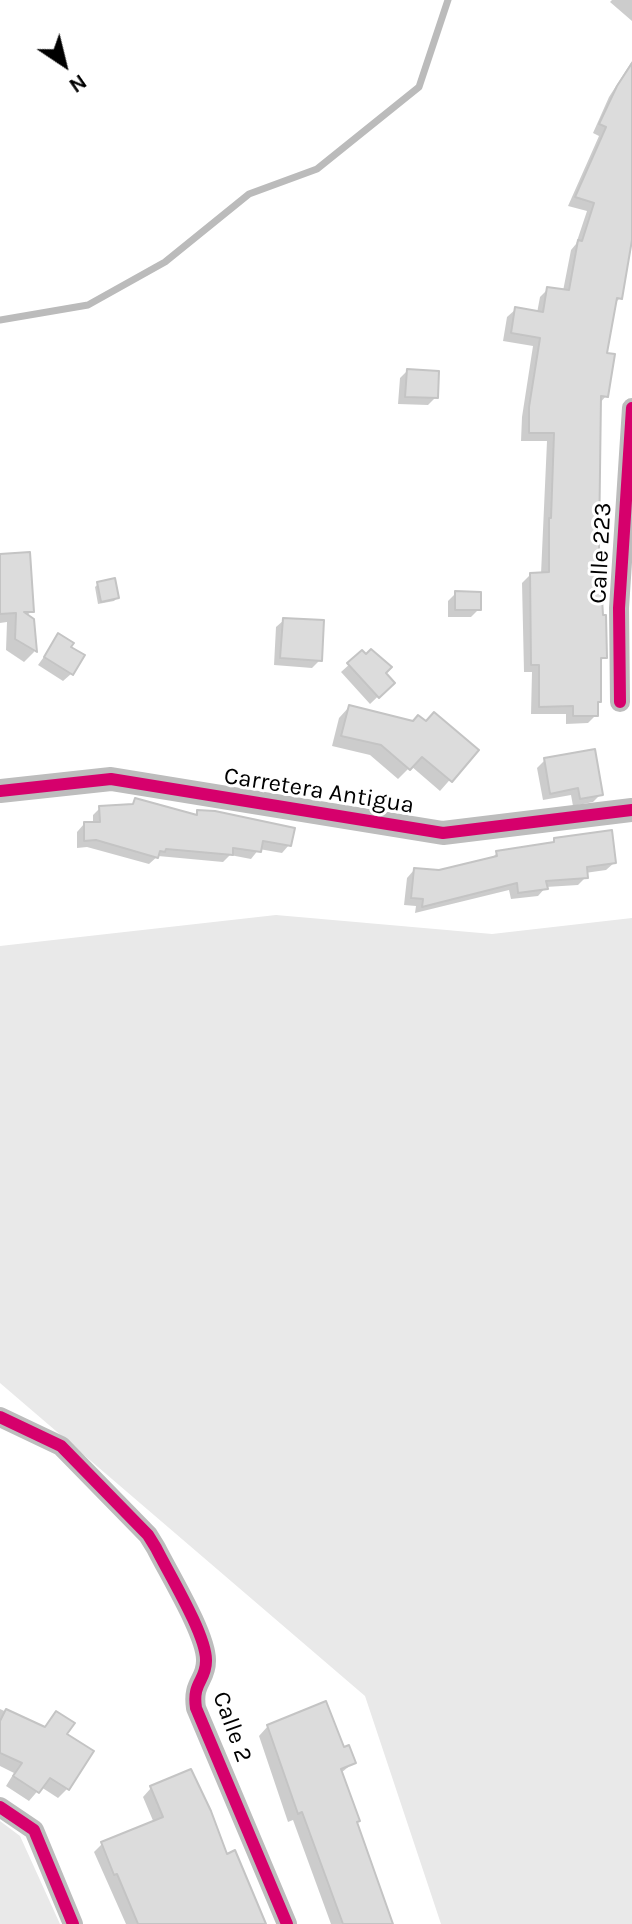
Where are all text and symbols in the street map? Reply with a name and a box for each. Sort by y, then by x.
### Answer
north arrow [24,24,104,104]
text: N [64,68,92,99]
street label: Calle 223 [584,502,618,604]
street label: Carretera Antigua [222,762,416,820]
street label: Calle 2 [206,1688,258,1766]

